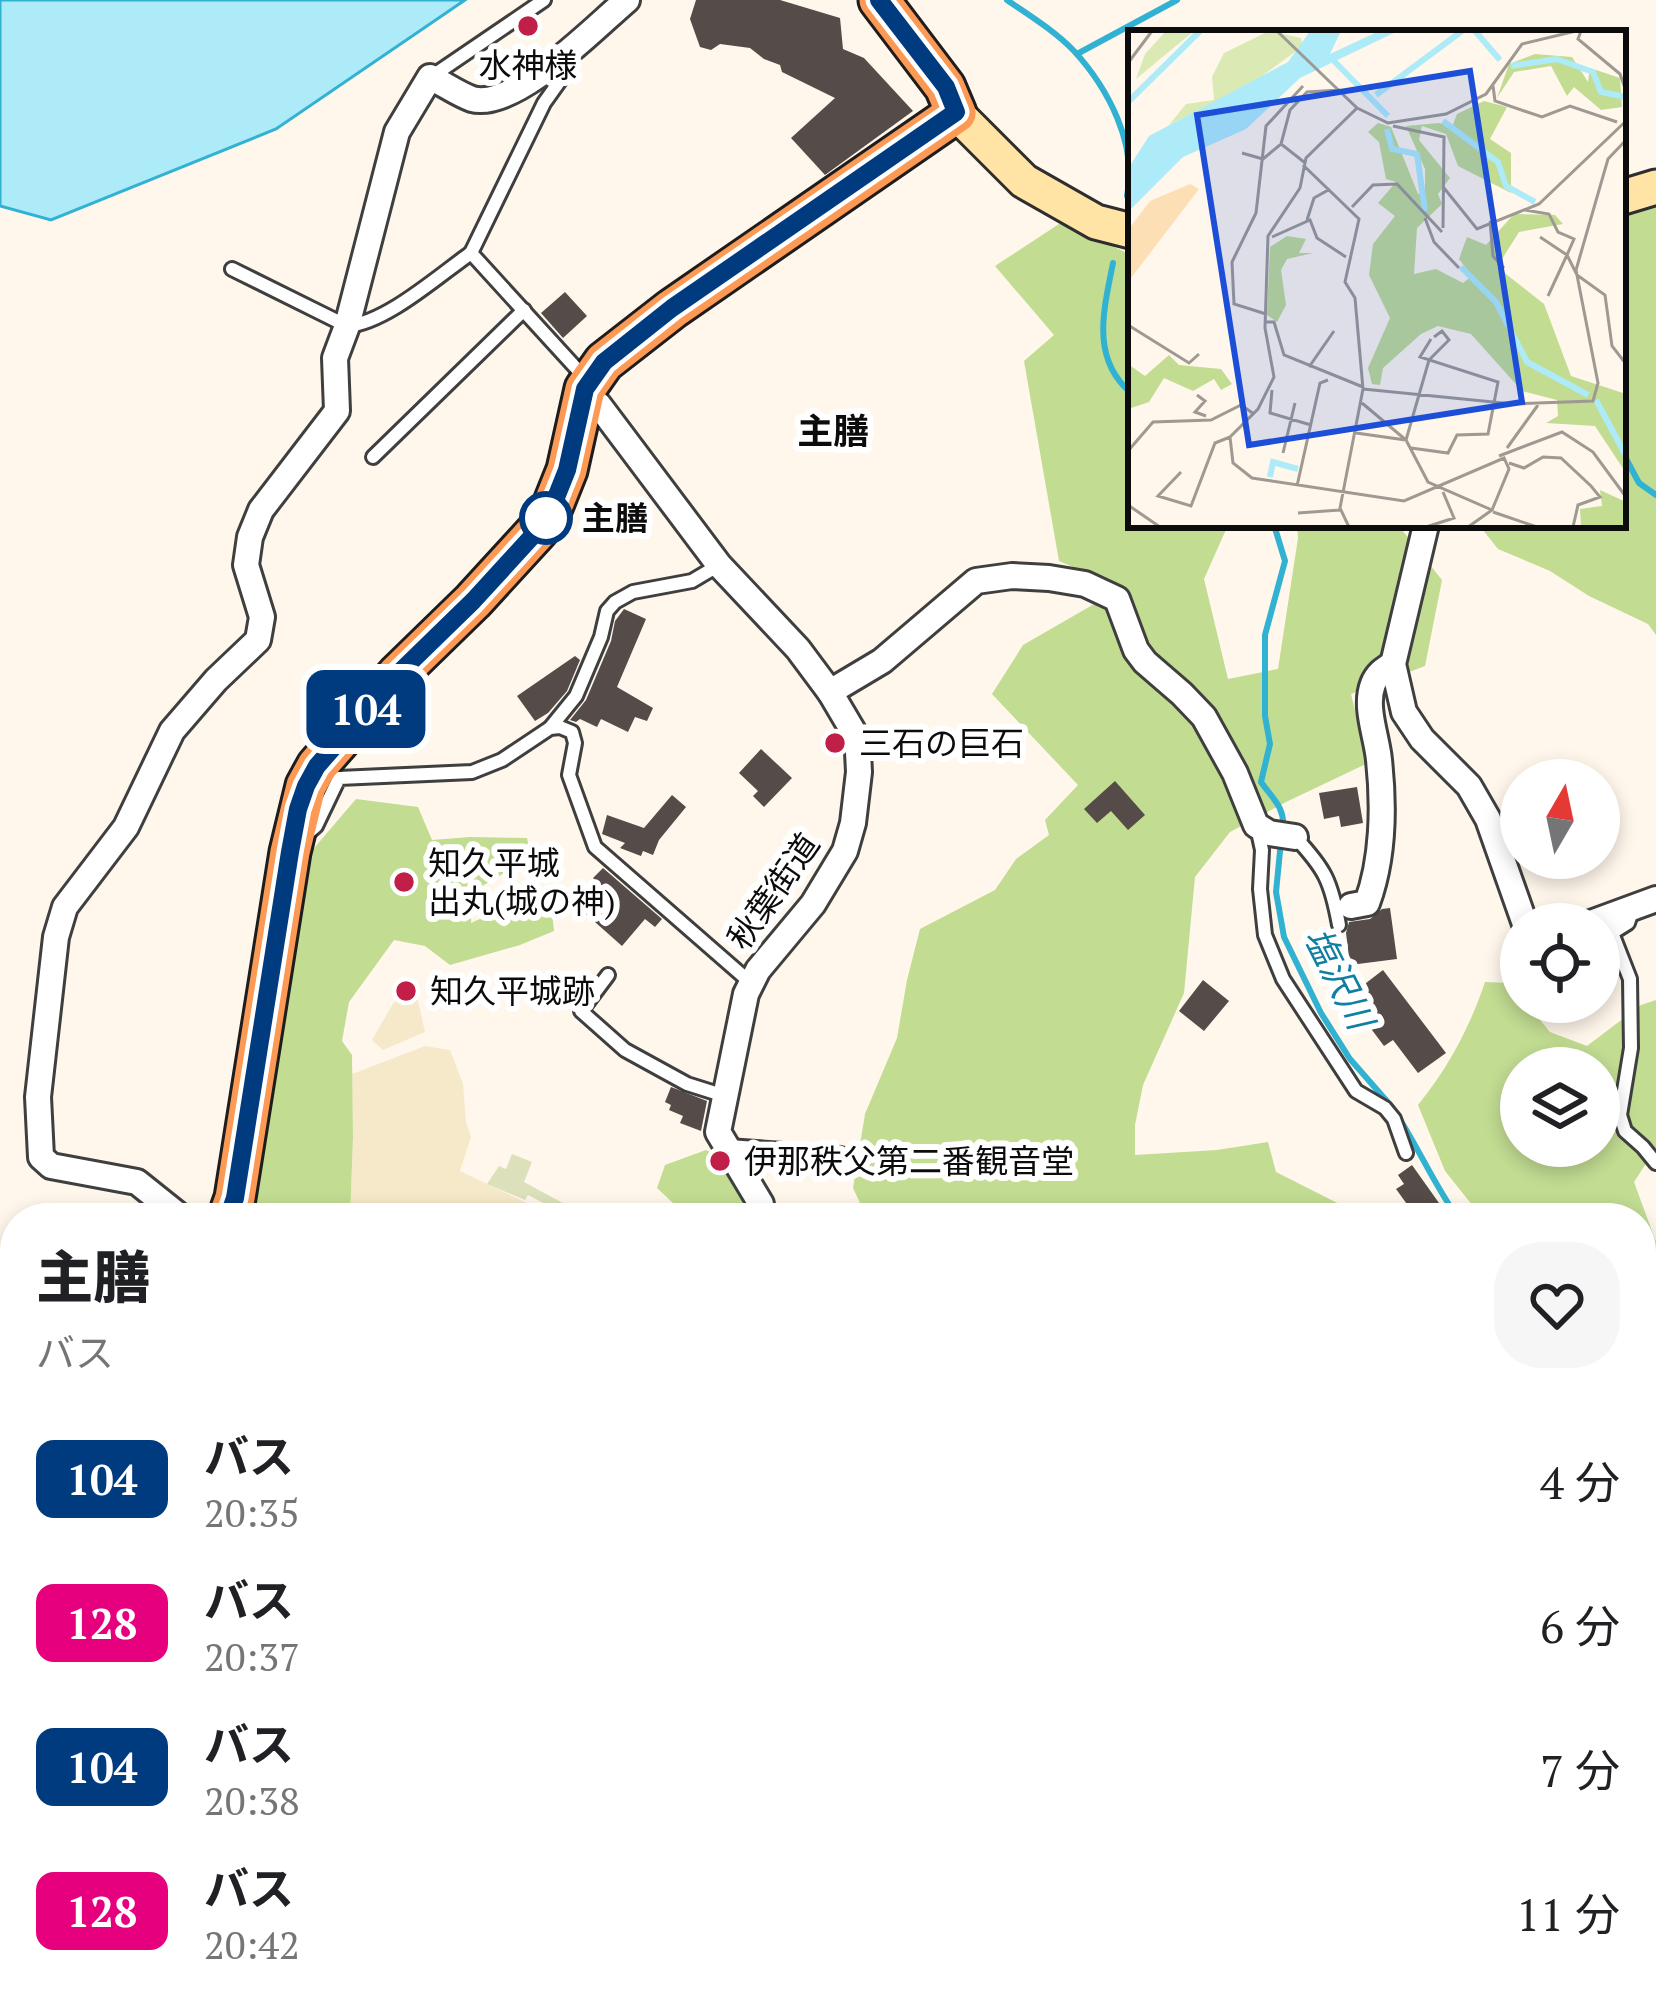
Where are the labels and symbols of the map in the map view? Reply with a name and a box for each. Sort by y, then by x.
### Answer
marker: 水神様 [515,13,541,39]
inset map [1128,30,1626,528]
place label: 水神様 [479,43,578,86]
district label: 主膳 [797,407,869,454]
marker: 主膳 [521,493,571,543]
place label: 主膳 [582,496,648,539]
line badge: 104 [297,670,435,748]
place label: 三石の巨石 [859,721,1024,764]
marker: 三石の巨石 [822,730,848,756]
north arrow [1500,759,1620,879]
street label: 秋葉街道 [717,824,828,957]
place label: 知久平城 出丸(城の神) [428,841,616,922]
marker: 知久平城 出丸(城の神) [391,869,417,895]
water label: 塩沢川 [1294,919,1387,1040]
place label: 知久平城跡 [430,969,595,1012]
marker: 知久平城跡 [393,978,419,1004]
place label: 伊那秩父第二番観音堂 [744,1139,1074,1182]
marker: 伊那秩父第二番観音堂 [707,1148,733,1174]

